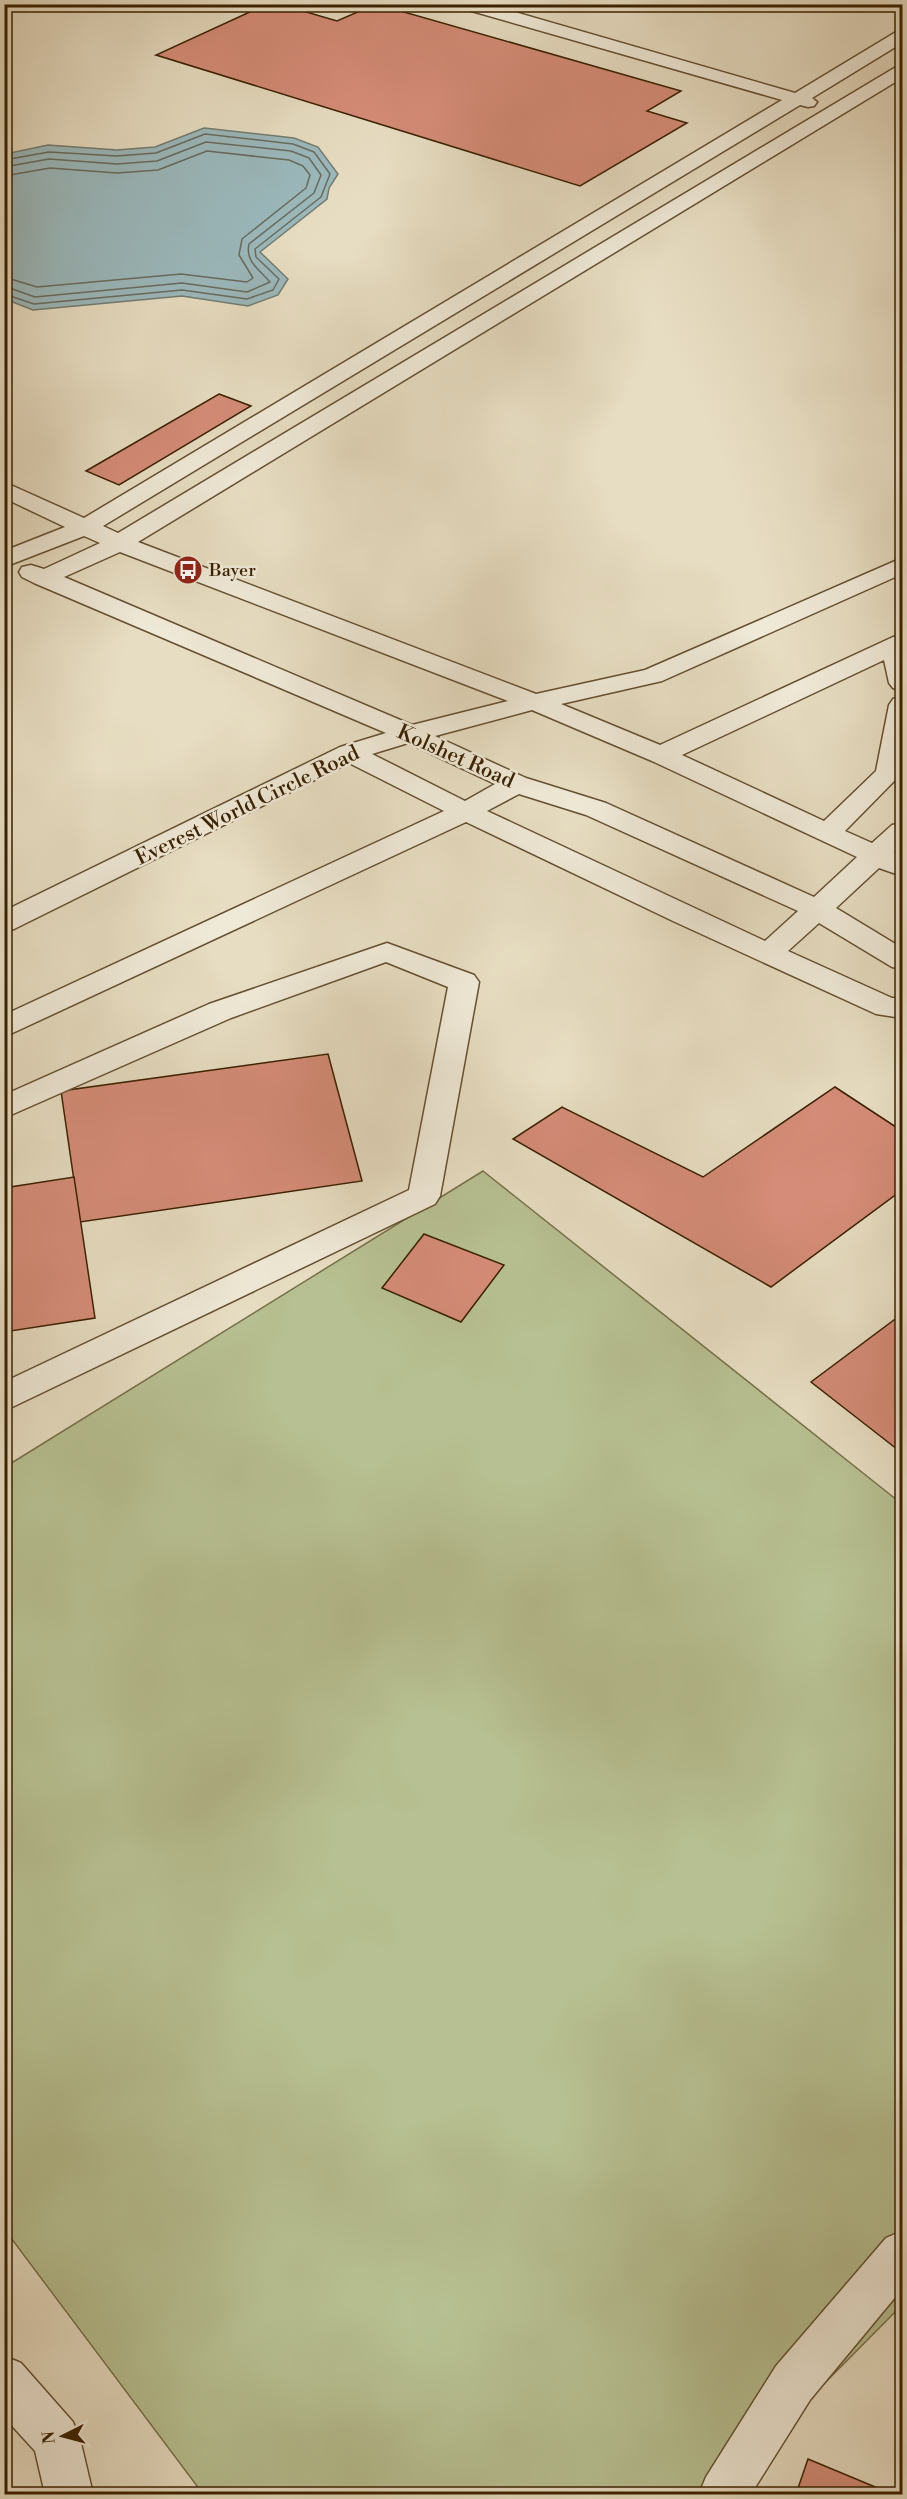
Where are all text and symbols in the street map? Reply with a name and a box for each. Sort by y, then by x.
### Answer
bus stop icon: Bayer [172,554,204,586]
place label: Bayer [208,559,256,582]
street label: Kolshet Road [393,719,518,794]
street label: Everest World Circle Road [131,740,364,872]
north arrow [33,2406,93,2466]
text: N [38,2430,60,2445]

